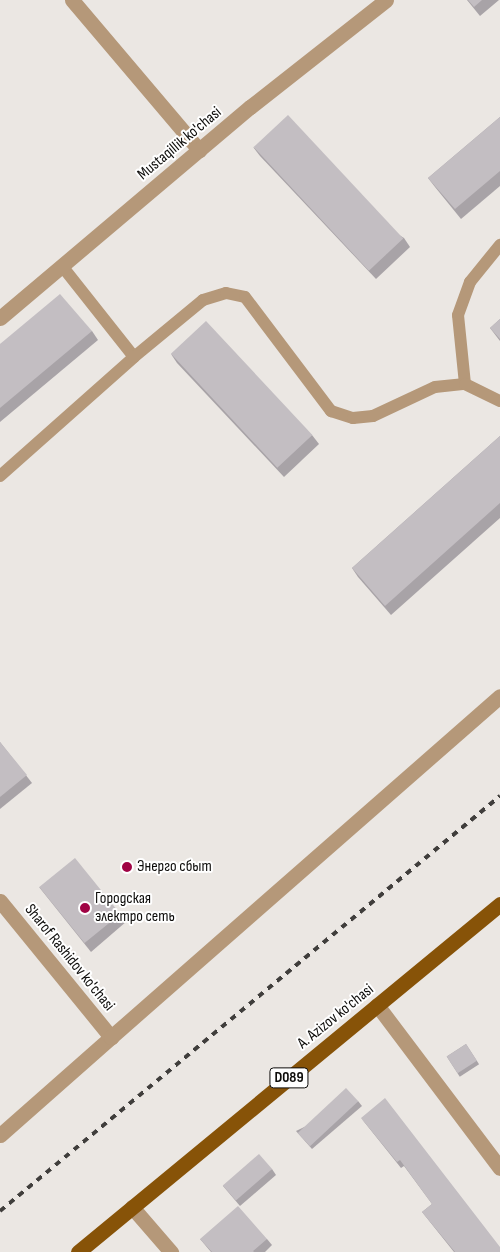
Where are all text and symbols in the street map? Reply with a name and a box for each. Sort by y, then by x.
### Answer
street label: Mustaqillik ko'chasi [134,103,226,185]
place label: Энерго сбыт [137,857,212,877]
marker: Энерго сбыт [121,861,133,873]
place label: Городская электро сеть [95,889,175,927]
street label: Sharof Rashidov ko'chasi [20,901,118,1015]
marker: Городская электро сеть [79,902,91,914]
street label: A. Azizov ko'chasi [294,981,378,1053]
road number: D089 [269,1066,309,1090]

